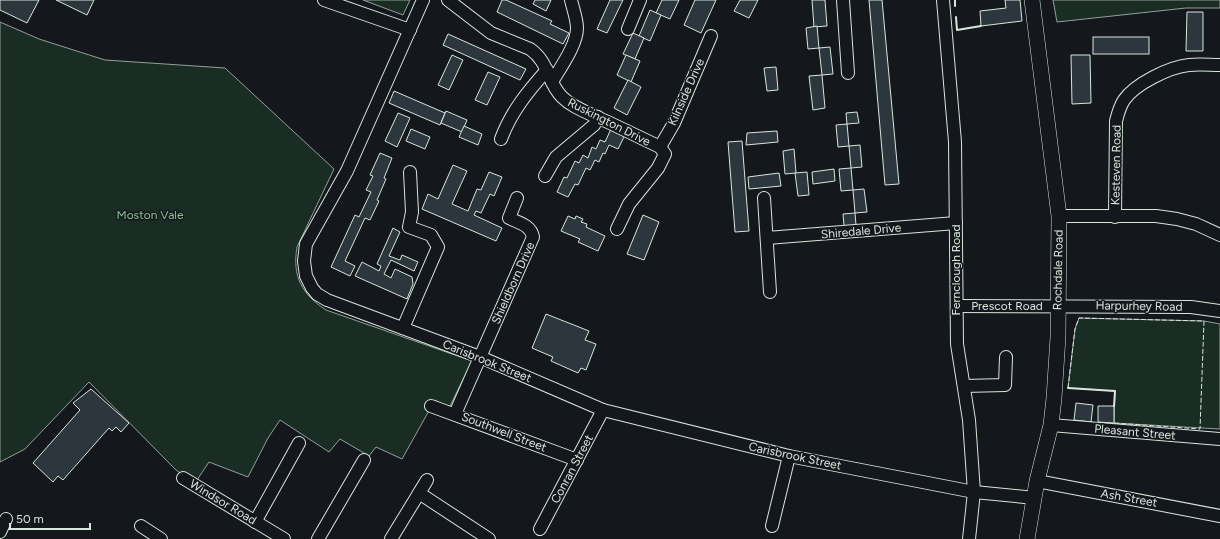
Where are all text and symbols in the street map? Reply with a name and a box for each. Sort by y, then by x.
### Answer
street label: Kilnside Drive [665,56,707,128]
street label: Ruskington Drive [565,95,653,149]
street label: Kesteven Road [1108,125,1124,205]
park label: Moston Vale [117,208,184,222]
street label: Shiredale Drive [820,220,902,241]
street label: Fernclough Road [949,225,963,315]
street label: Rochdale Road [1050,230,1066,310]
street label: Shieldborn Drive [489,239,538,326]
street label: Harpurhey Road [1095,298,1183,314]
street label: Prescot Road [971,299,1043,313]
street label: Carisbrook Street [441,337,534,385]
street label: Southwell Street [460,409,549,455]
street label: Pleasant Street [1094,421,1177,443]
street label: Conran Street [548,432,596,506]
street label: Carisbrook Street [747,439,843,473]
street label: Windsor Road [187,477,259,527]
street label: Ash Street [1100,486,1159,510]
scale bar [10,505,90,531]
text: 50 m [16,512,44,526]

